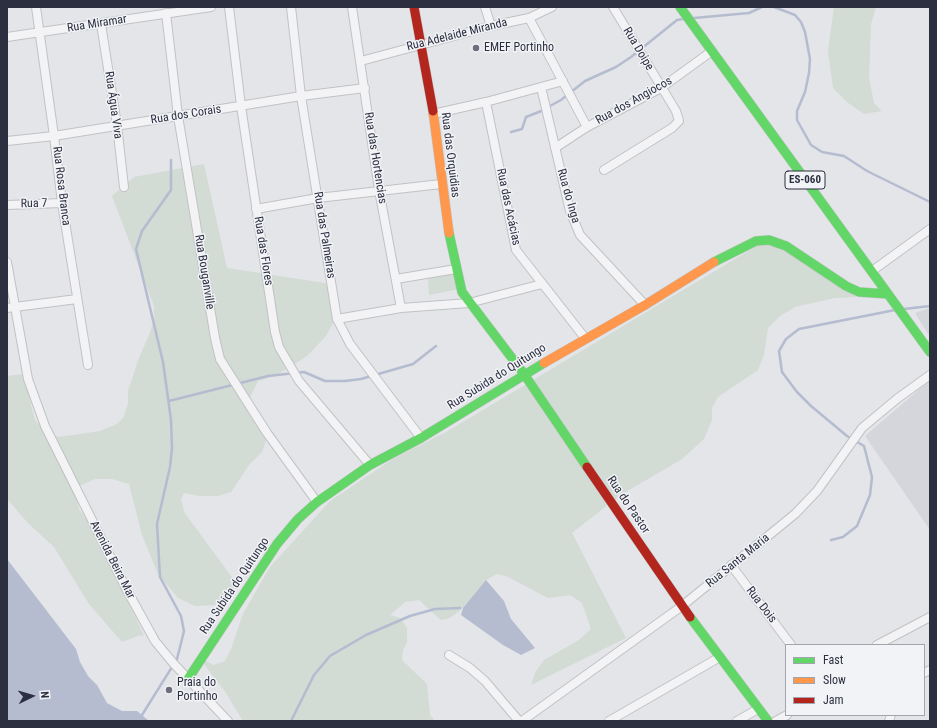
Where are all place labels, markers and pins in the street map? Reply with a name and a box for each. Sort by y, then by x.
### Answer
place label: EMEF Portinho [484,41,554,55]
marker: EMEF Portinho [471,43,481,53]
place label: Praia do Portinho [177,676,217,704]
marker: Praia do Portinho [164,685,174,695]

